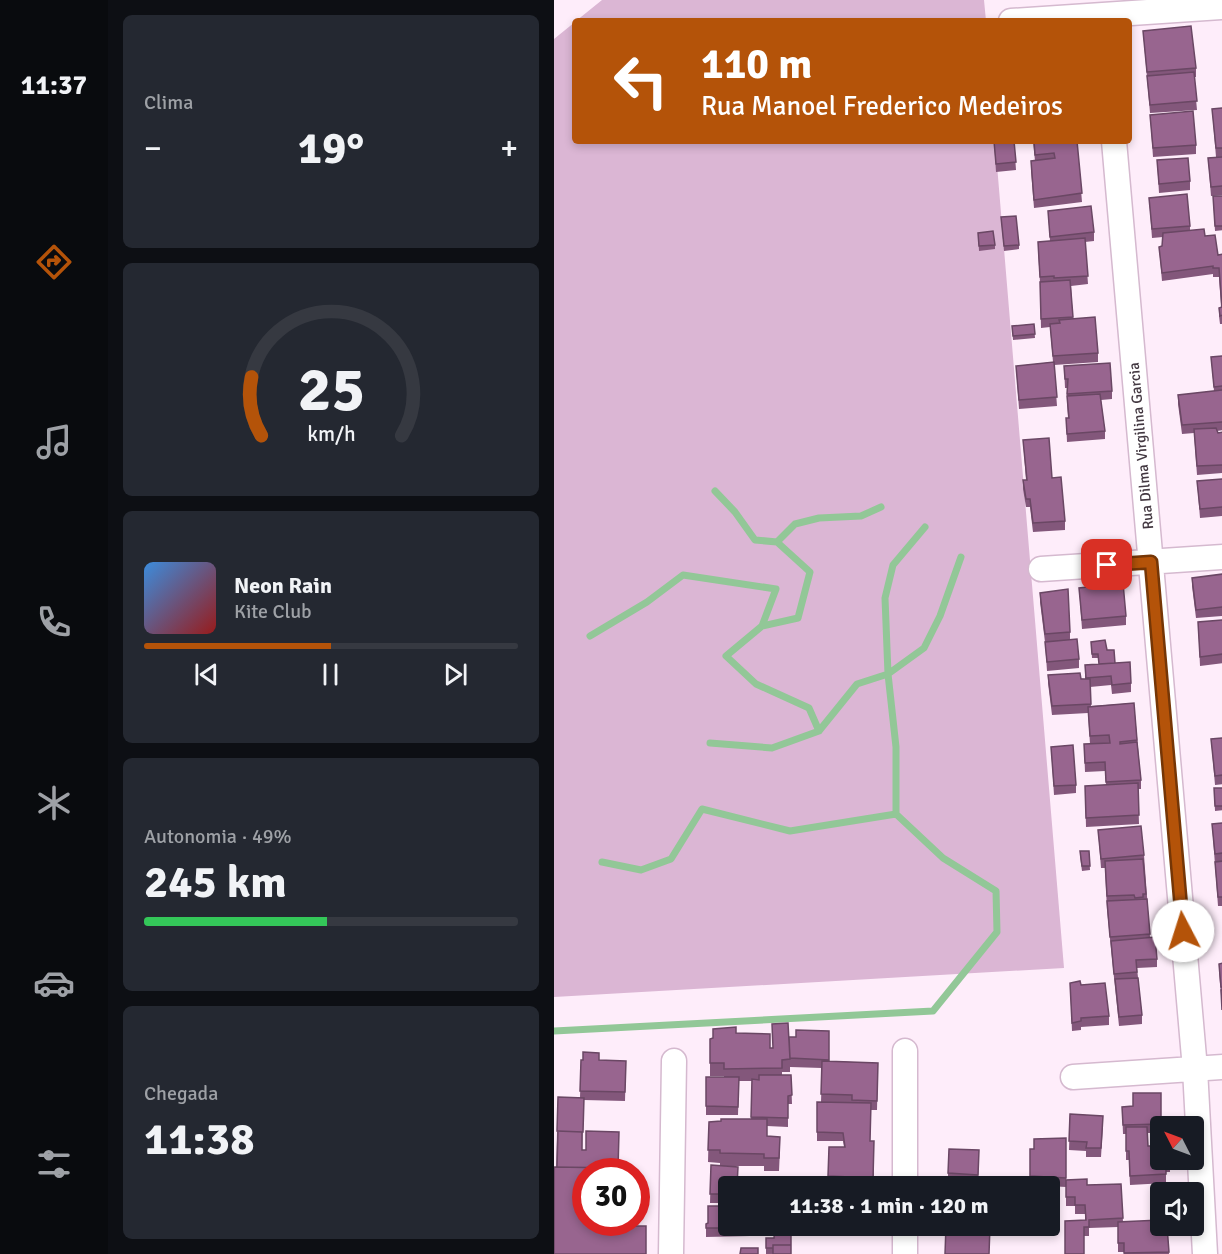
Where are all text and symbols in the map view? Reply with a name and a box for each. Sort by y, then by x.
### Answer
text: 110 m [701,39,812,90]
icon: left [602,42,680,120]
text: 11:37 [21,69,87,102]
text: Clima [144,90,193,115]
text: Rua Manoel Frederico Medeiros [701,90,1063,123]
text: 19° [298,121,364,176]
text: − [144,128,162,169]
text: + [500,128,518,169]
icon: directions [33,241,75,283]
text: 25 [297,351,365,428]
street label: Rua Dilma Virgilina Garcia [1125,362,1157,530]
icon: music [33,421,75,463]
text: km/h [307,422,355,448]
pin [1081,539,1132,590]
icon: arrive [1090,548,1123,581]
text: Neon Rain [234,572,332,599]
text: Kite Club [234,599,312,624]
icon: phone [33,601,75,643]
icon: previous [190,658,223,691]
icon: pause [314,658,347,691]
icon: next [439,658,472,691]
icon: climate [33,782,75,824]
text: Autonomia · 49% [144,824,292,849]
text: 245 km [144,855,287,910]
position arrow [1151,899,1215,963]
icon: car [33,962,75,1004]
text: Chegada [144,1081,218,1106]
text: 11:38 [144,1112,254,1167]
north arrow [1150,1116,1204,1170]
map controls [1150,1116,1204,1236]
icon: filters [33,1143,75,1185]
speed limit sign: 30 [572,1158,650,1236]
button: sound [1150,1182,1204,1236]
text: 11:38 · 1 min · 120 m [789,1192,989,1219]

